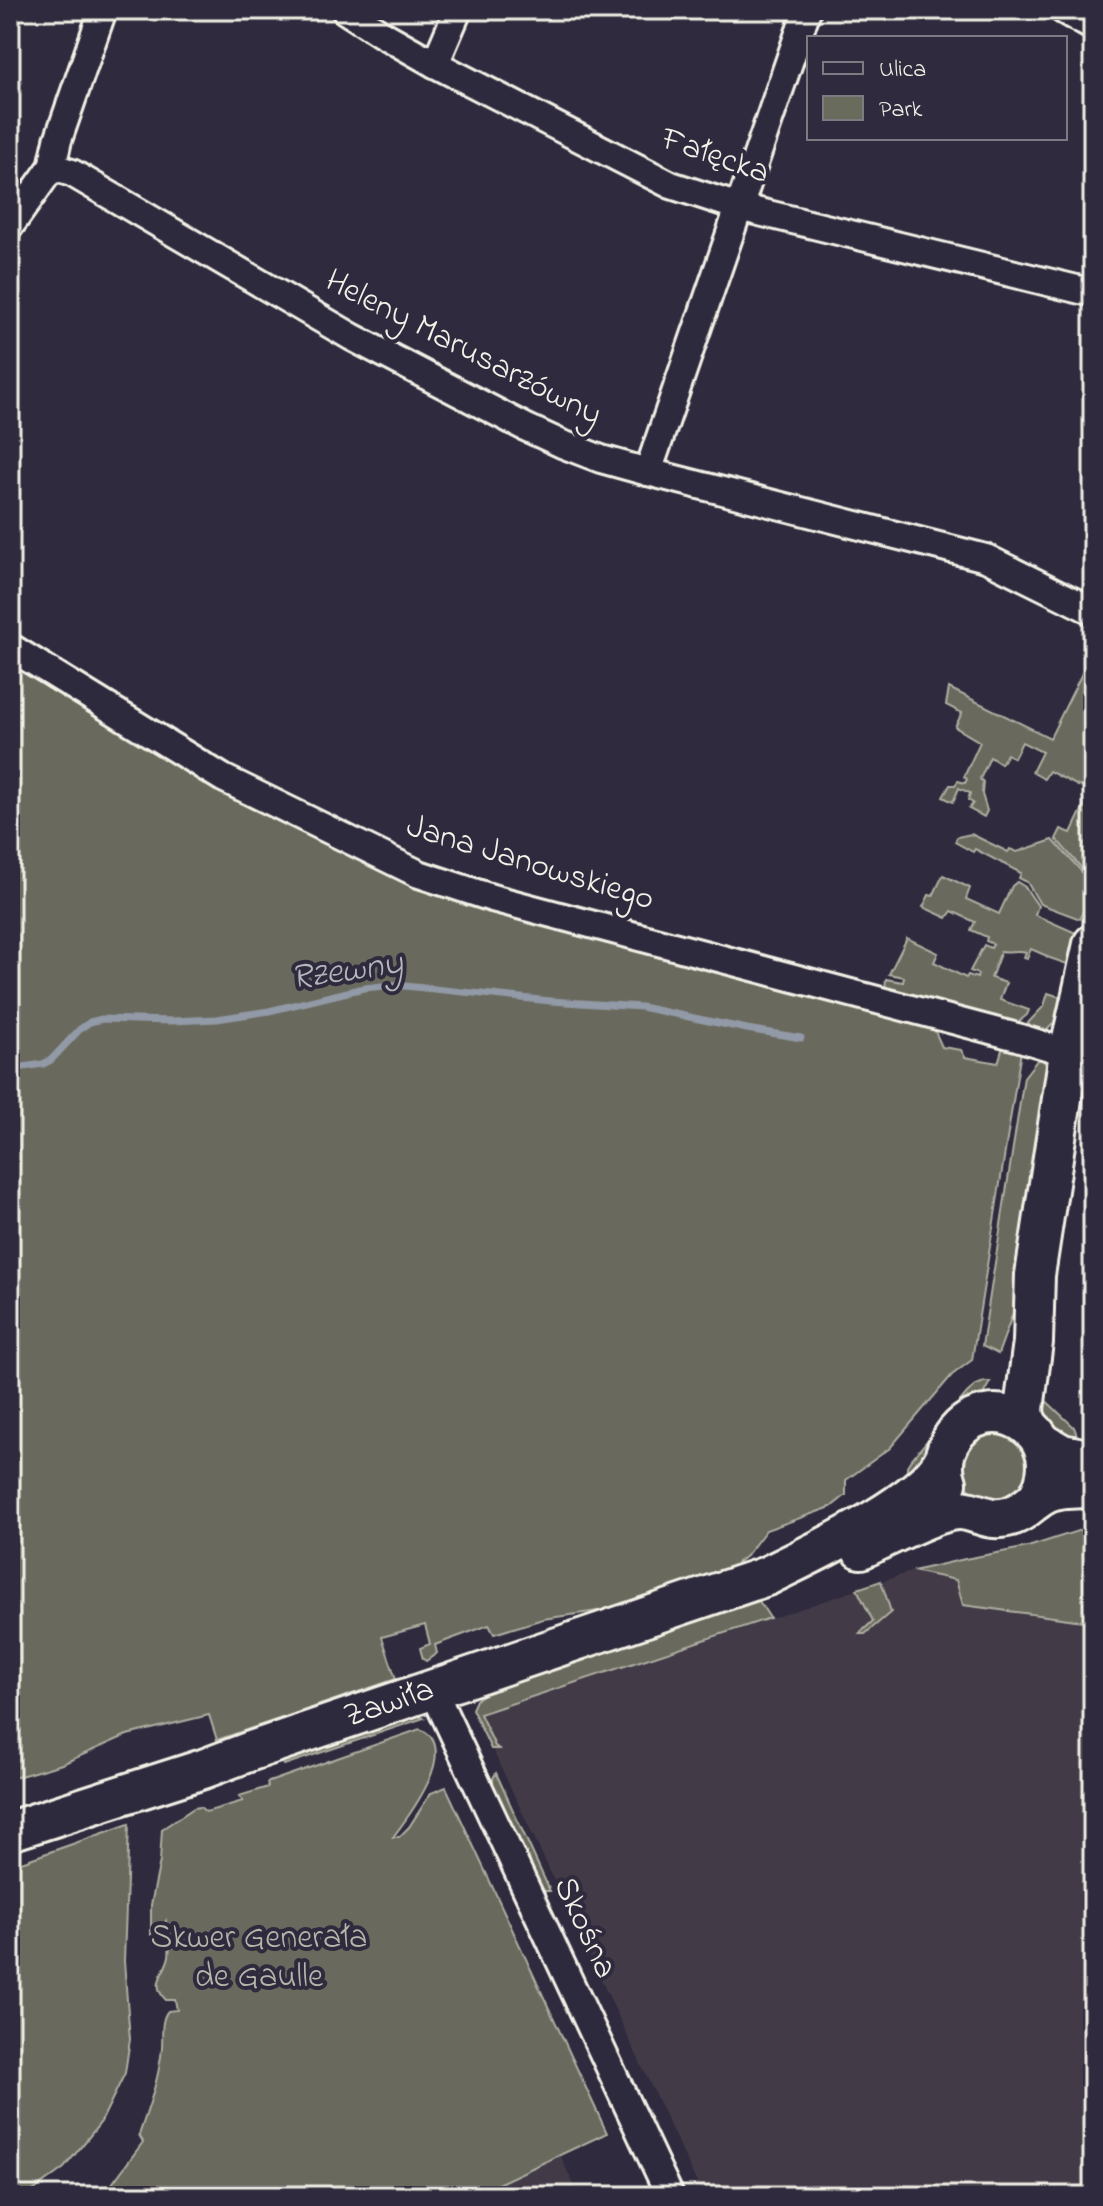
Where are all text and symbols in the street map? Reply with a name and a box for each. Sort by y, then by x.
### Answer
legend [807,36,1067,140]
text: Ulica [879,53,926,88]
text: Park [879,93,923,128]
street label: Fałęcka [653,115,776,199]
street label: Heleny Marusarzówny [316,257,610,441]
street label: Jana Janowskiego [400,803,660,925]
water label: Rzewny [288,938,407,1006]
street label: Zawiła [338,1666,441,1743]
street label: Skośna [539,1869,629,1987]
park label: Skwer Generała de Gaulle [151,1914,367,2003]

